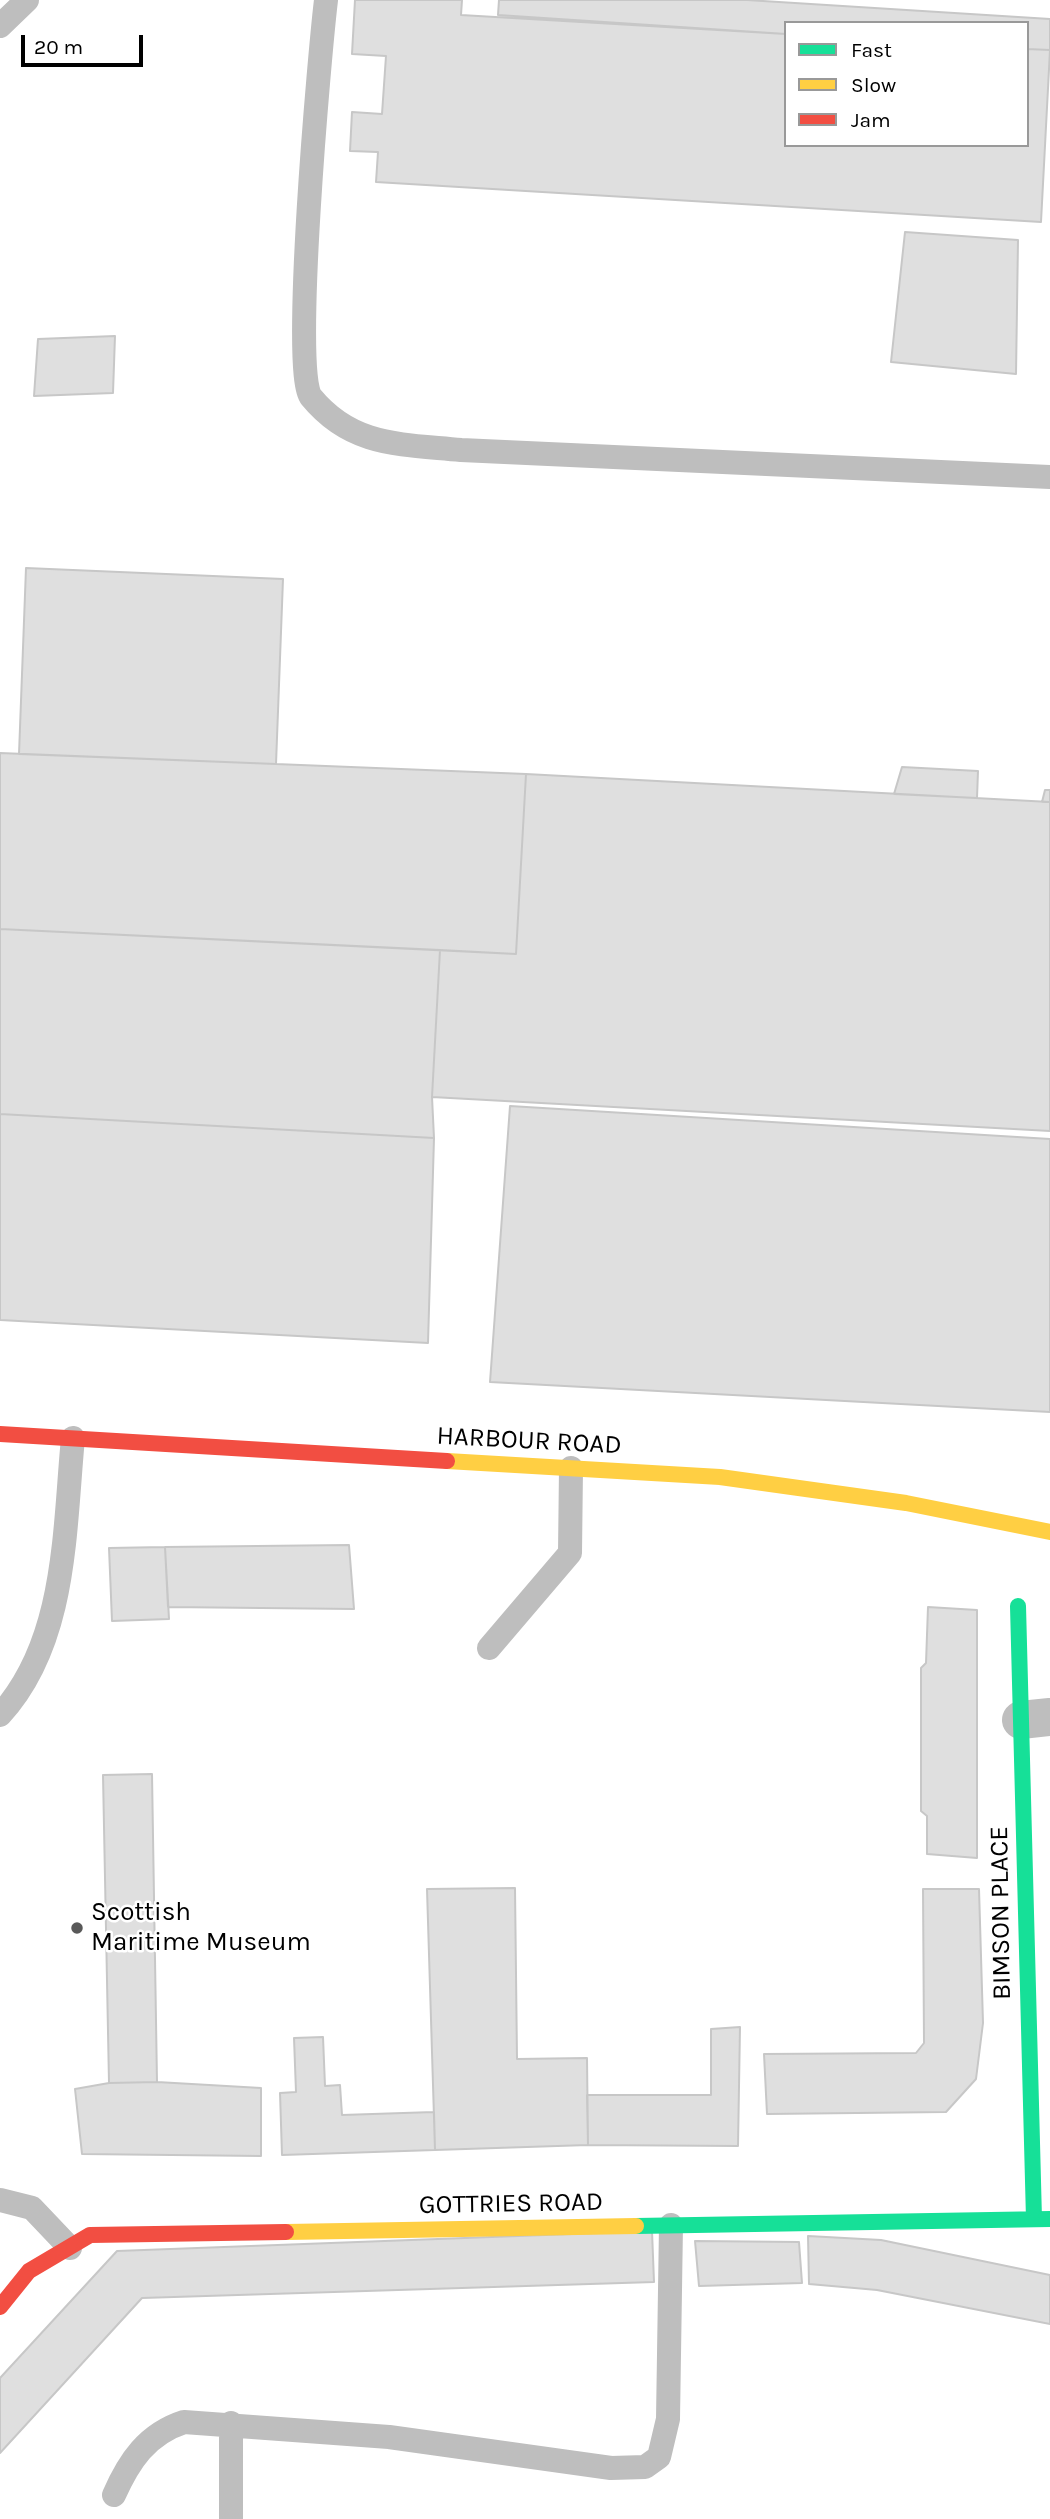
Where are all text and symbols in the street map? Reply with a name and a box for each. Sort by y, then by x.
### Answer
scale bar [24,21,147,65]
legend [784,21,1029,147]
text: 20 m [34,35,83,59]
text: Fast [851,38,892,62]
text: Slow [851,73,896,97]
text: Jam [851,108,891,132]
street label: HARBOUR ROAD [436,1421,622,1461]
street label: BIMSON PLACE [984,1826,1018,2000]
place label: Scottish Maritime Museum [91,1897,311,1958]
marker: Scottish Maritime Museum [69,1920,85,1936]
street label: GOTTRIES ROAD [419,2187,603,2221]

